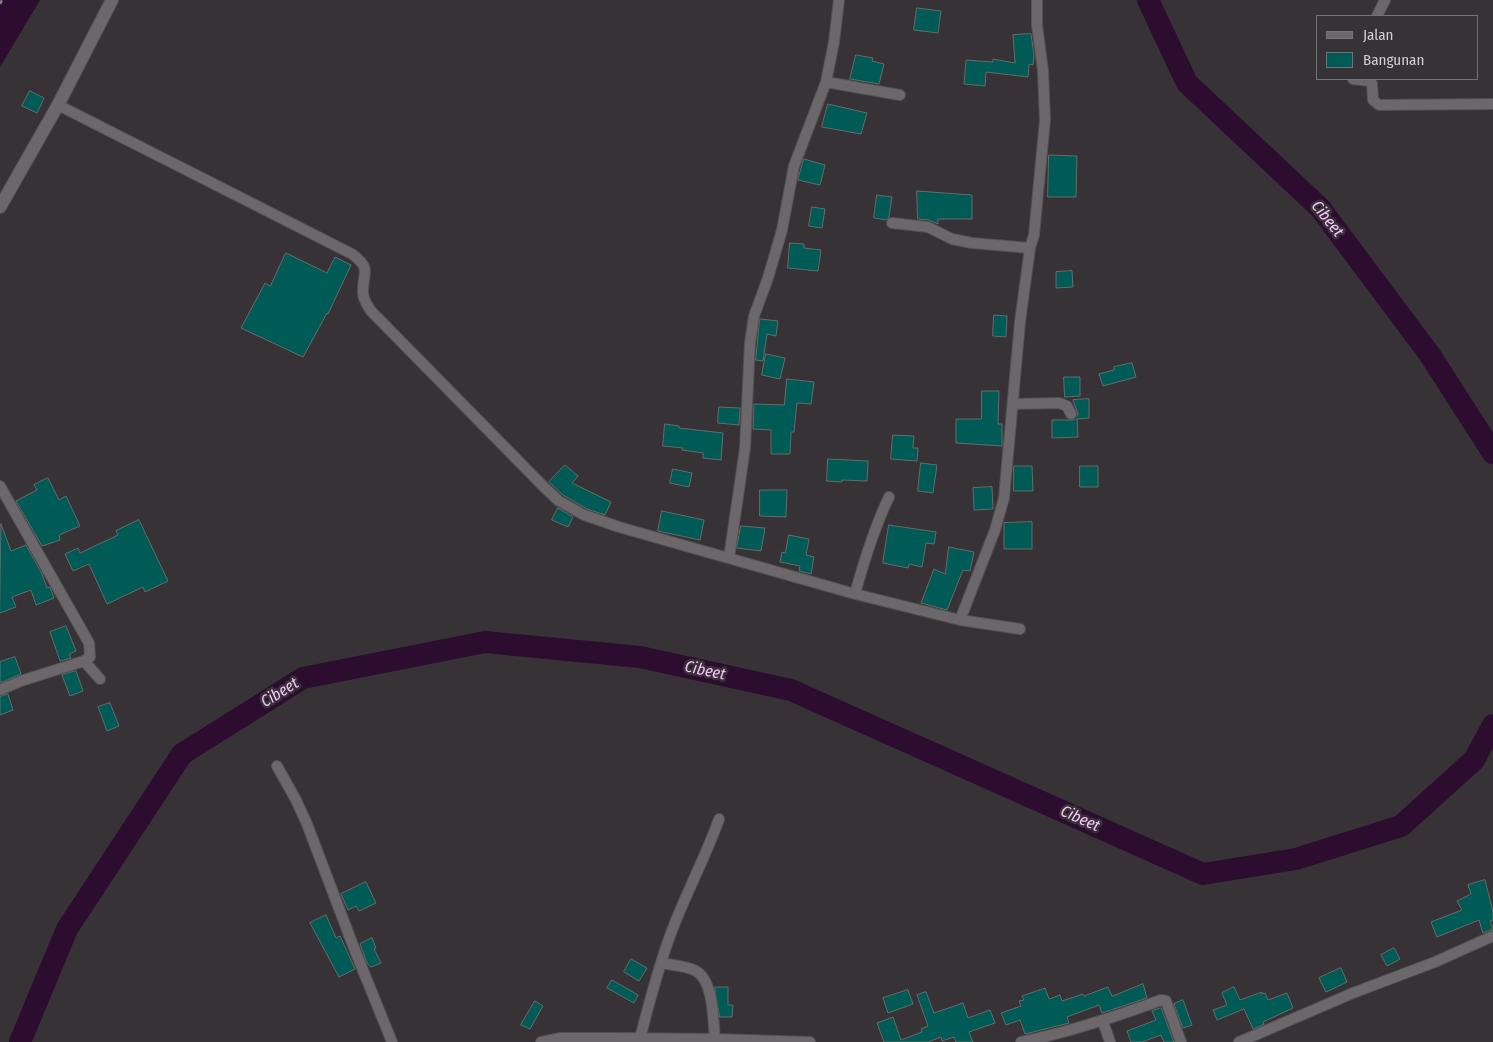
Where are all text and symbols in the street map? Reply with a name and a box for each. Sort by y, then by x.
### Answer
legend [1316,15,1478,80]
text: Jalan [1363,26,1393,44]
text: Bangunan [1363,51,1424,69]
water label: Cibeet [1307,197,1347,241]
water label: Cibeet [683,657,727,685]
water label: Cibeet [258,674,302,712]
water label: Cibeet [1057,802,1103,836]

